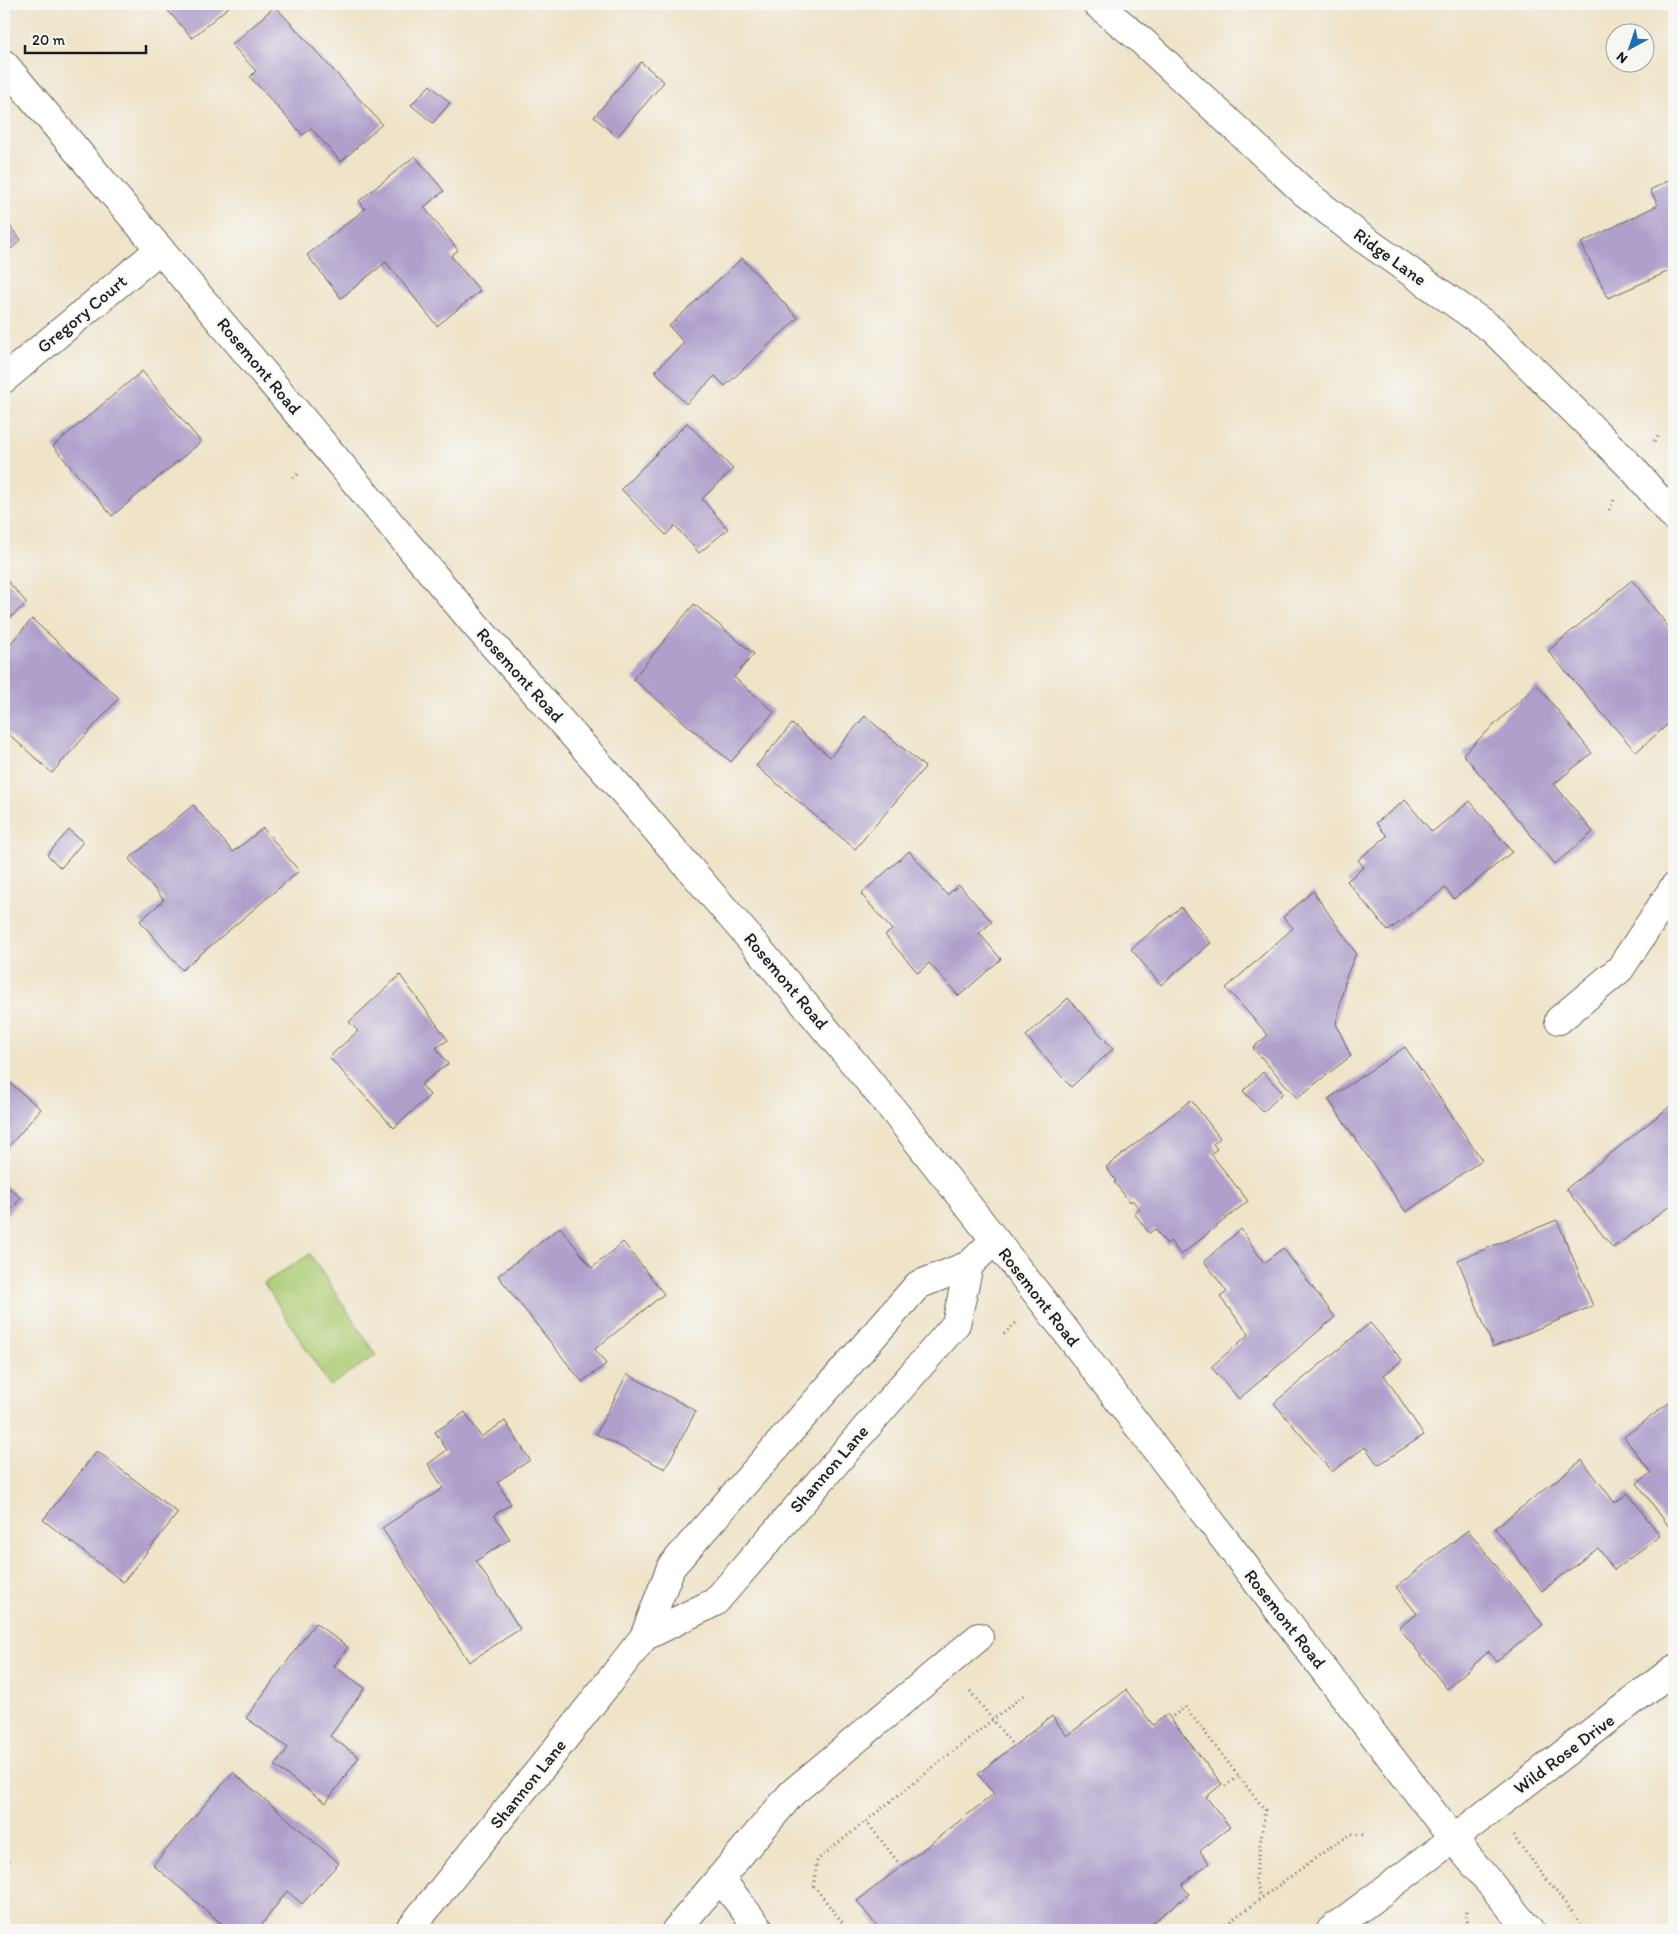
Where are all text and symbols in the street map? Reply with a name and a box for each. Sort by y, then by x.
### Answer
scale bar [25,22,146,54]
north arrow [1606,22,1656,72]
text: 20 m [32,31,66,49]
text: N [1613,48,1631,67]
street label: Ridge Lane [1349,223,1431,291]
street label: Gregory Court [33,270,131,358]
street label: Rosemont Road [212,313,306,419]
street label: Rosemont Road [472,623,568,727]
street label: Rosemont Road [739,928,833,1034]
street label: Rosemont Road [993,1243,1085,1351]
street label: Shannon Lane [785,1421,873,1517]
street label: Rosemont Road [1239,1565,1331,1673]
street label: Wild Rose Drive [1509,1709,1619,1799]
street label: Shannon Lane [485,1735,571,1833]

